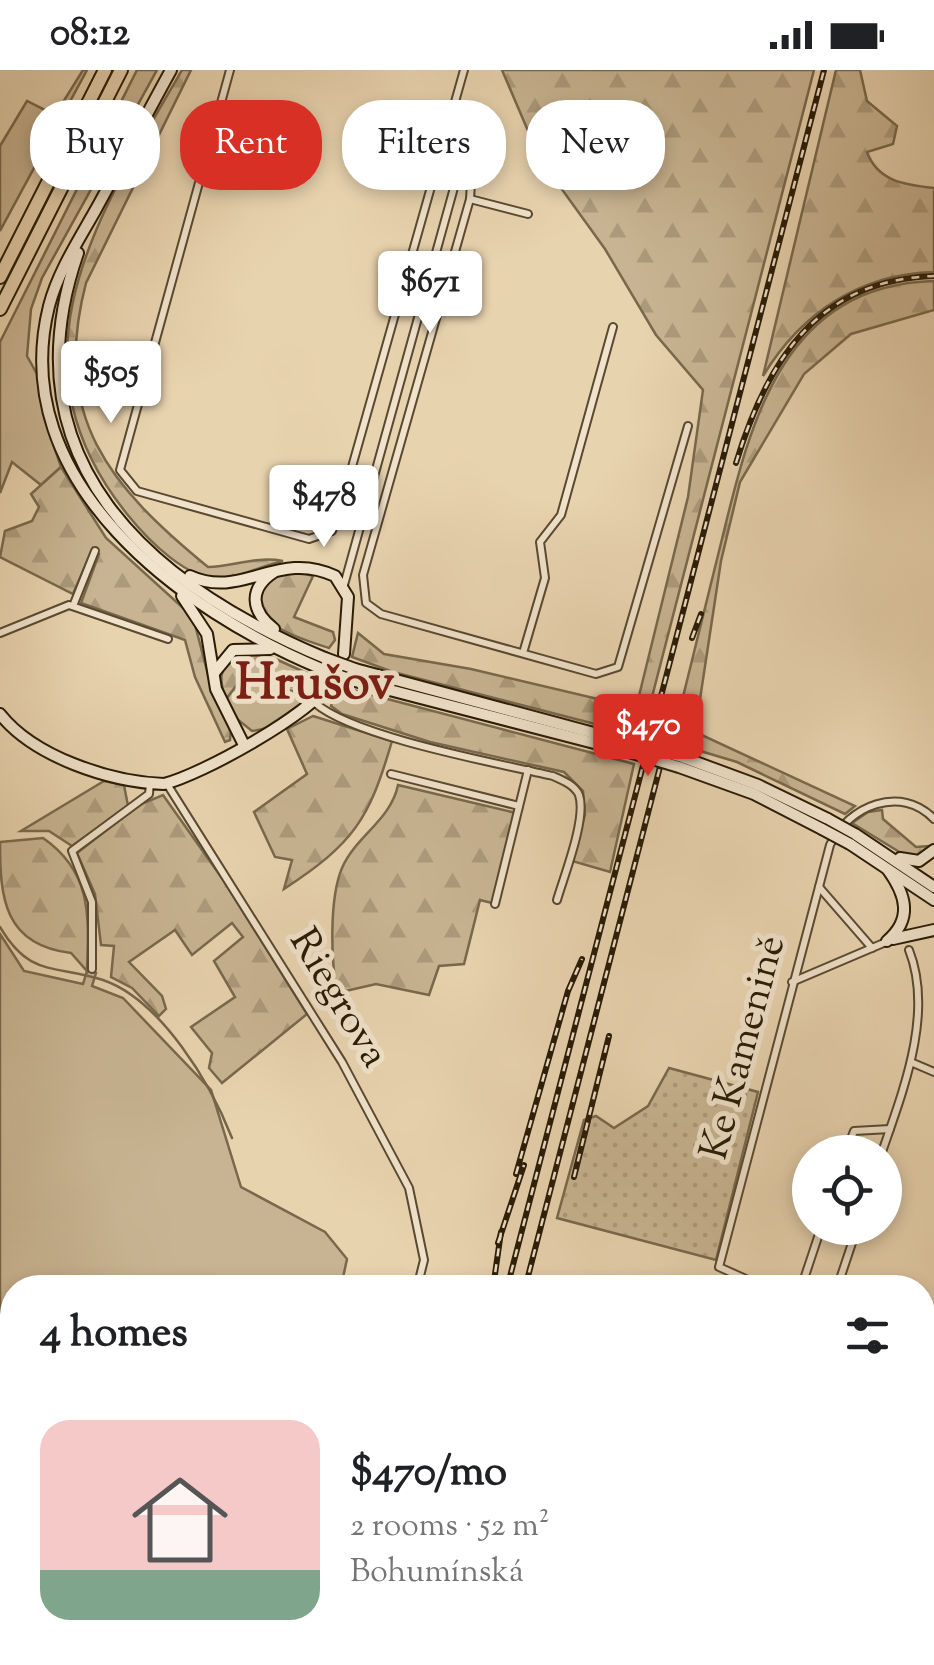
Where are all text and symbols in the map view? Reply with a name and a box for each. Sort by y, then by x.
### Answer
text: 08:12 [50,8,130,62]
chip: Buy [30,100,160,190]
chip: Rent [180,100,322,190]
chip: Filters [342,100,506,190]
chip: New [526,100,665,190]
pin: $671 [371,251,489,336]
text: $671 [400,260,460,306]
pin: $505 [52,341,170,426]
text: $505 [83,350,139,396]
pin: $478 [265,465,383,550]
text: $478 [291,474,357,520]
district label: Hrušov [236,650,394,722]
pin: $470 [589,694,707,779]
text: $470 [615,703,681,749]
street label: Riegrova [273,919,401,1079]
street label: Ke Kamenině [688,930,802,1166]
map controls [792,1135,902,1245]
button: locate [792,1135,902,1245]
text: 4 homes [40,1305,188,1365]
icon: filters [840,1308,895,1363]
text: $470/mo [350,1444,507,1504]
icon: home [120,1460,240,1580]
text: 2 rooms · 52 m² [350,1504,550,1550]
text: Bohumínská [350,1550,524,1596]

